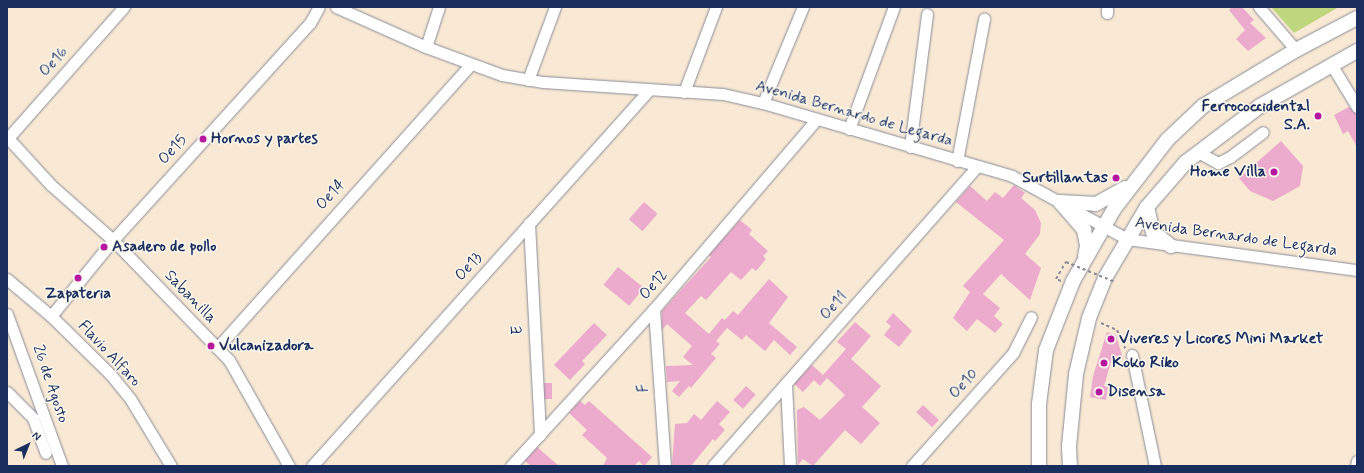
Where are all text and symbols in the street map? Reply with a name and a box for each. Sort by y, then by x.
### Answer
street label: Oe16 [35,43,73,81]
street label: Avenida Bernardo de Legarda [753,77,955,151]
place label: Ferrococcidental S.A. [1201,97,1310,135]
marker: Ferrococcidental S.A. [1313,111,1323,121]
place label: Hornos y partes [211,129,319,149]
street label: Oe15 [155,131,191,169]
marker: Hornos y partes [198,134,208,144]
place label: Home Villa [1193,162,1266,182]
marker: Home Villa [1269,167,1279,177]
place label: Surtillantas [1022,168,1108,188]
marker: Surtillantas [1111,173,1121,183]
street label: Oe14 [312,176,350,214]
street label: Avenida Bernardo de Legarda [1134,213,1338,261]
place label: Asadero de pollo [112,237,216,257]
marker: Asadero de pollo [99,242,109,252]
street label: Oe13 [451,249,487,285]
street label: Sabanilla [160,266,220,328]
street label: Oe12 [636,266,672,304]
marker: Zapateria [73,273,83,283]
place label: Zapateria [45,284,111,304]
street label: Oe11 [816,288,852,324]
street label: Flavio Alfaro [73,317,145,391]
street label: E [508,325,528,335]
place label: Viveres y Licores Mini Market [1119,329,1326,349]
marker: Viveres y Licores Mini Market [1106,334,1116,344]
place label: Vulcanizadora [219,336,313,356]
marker: Vulcanizadora [206,341,216,351]
street label: 26 de Agosto [28,342,72,426]
place label: Koko Riko [1112,353,1178,373]
marker: Koko Riko [1099,358,1109,368]
street label: Oe10 [945,365,983,403]
place label: Disensa [1107,382,1165,402]
street label: F [634,383,654,393]
marker: Disensa [1094,387,1104,397]
north arrow [8,425,48,465]
text: N [29,429,44,444]

